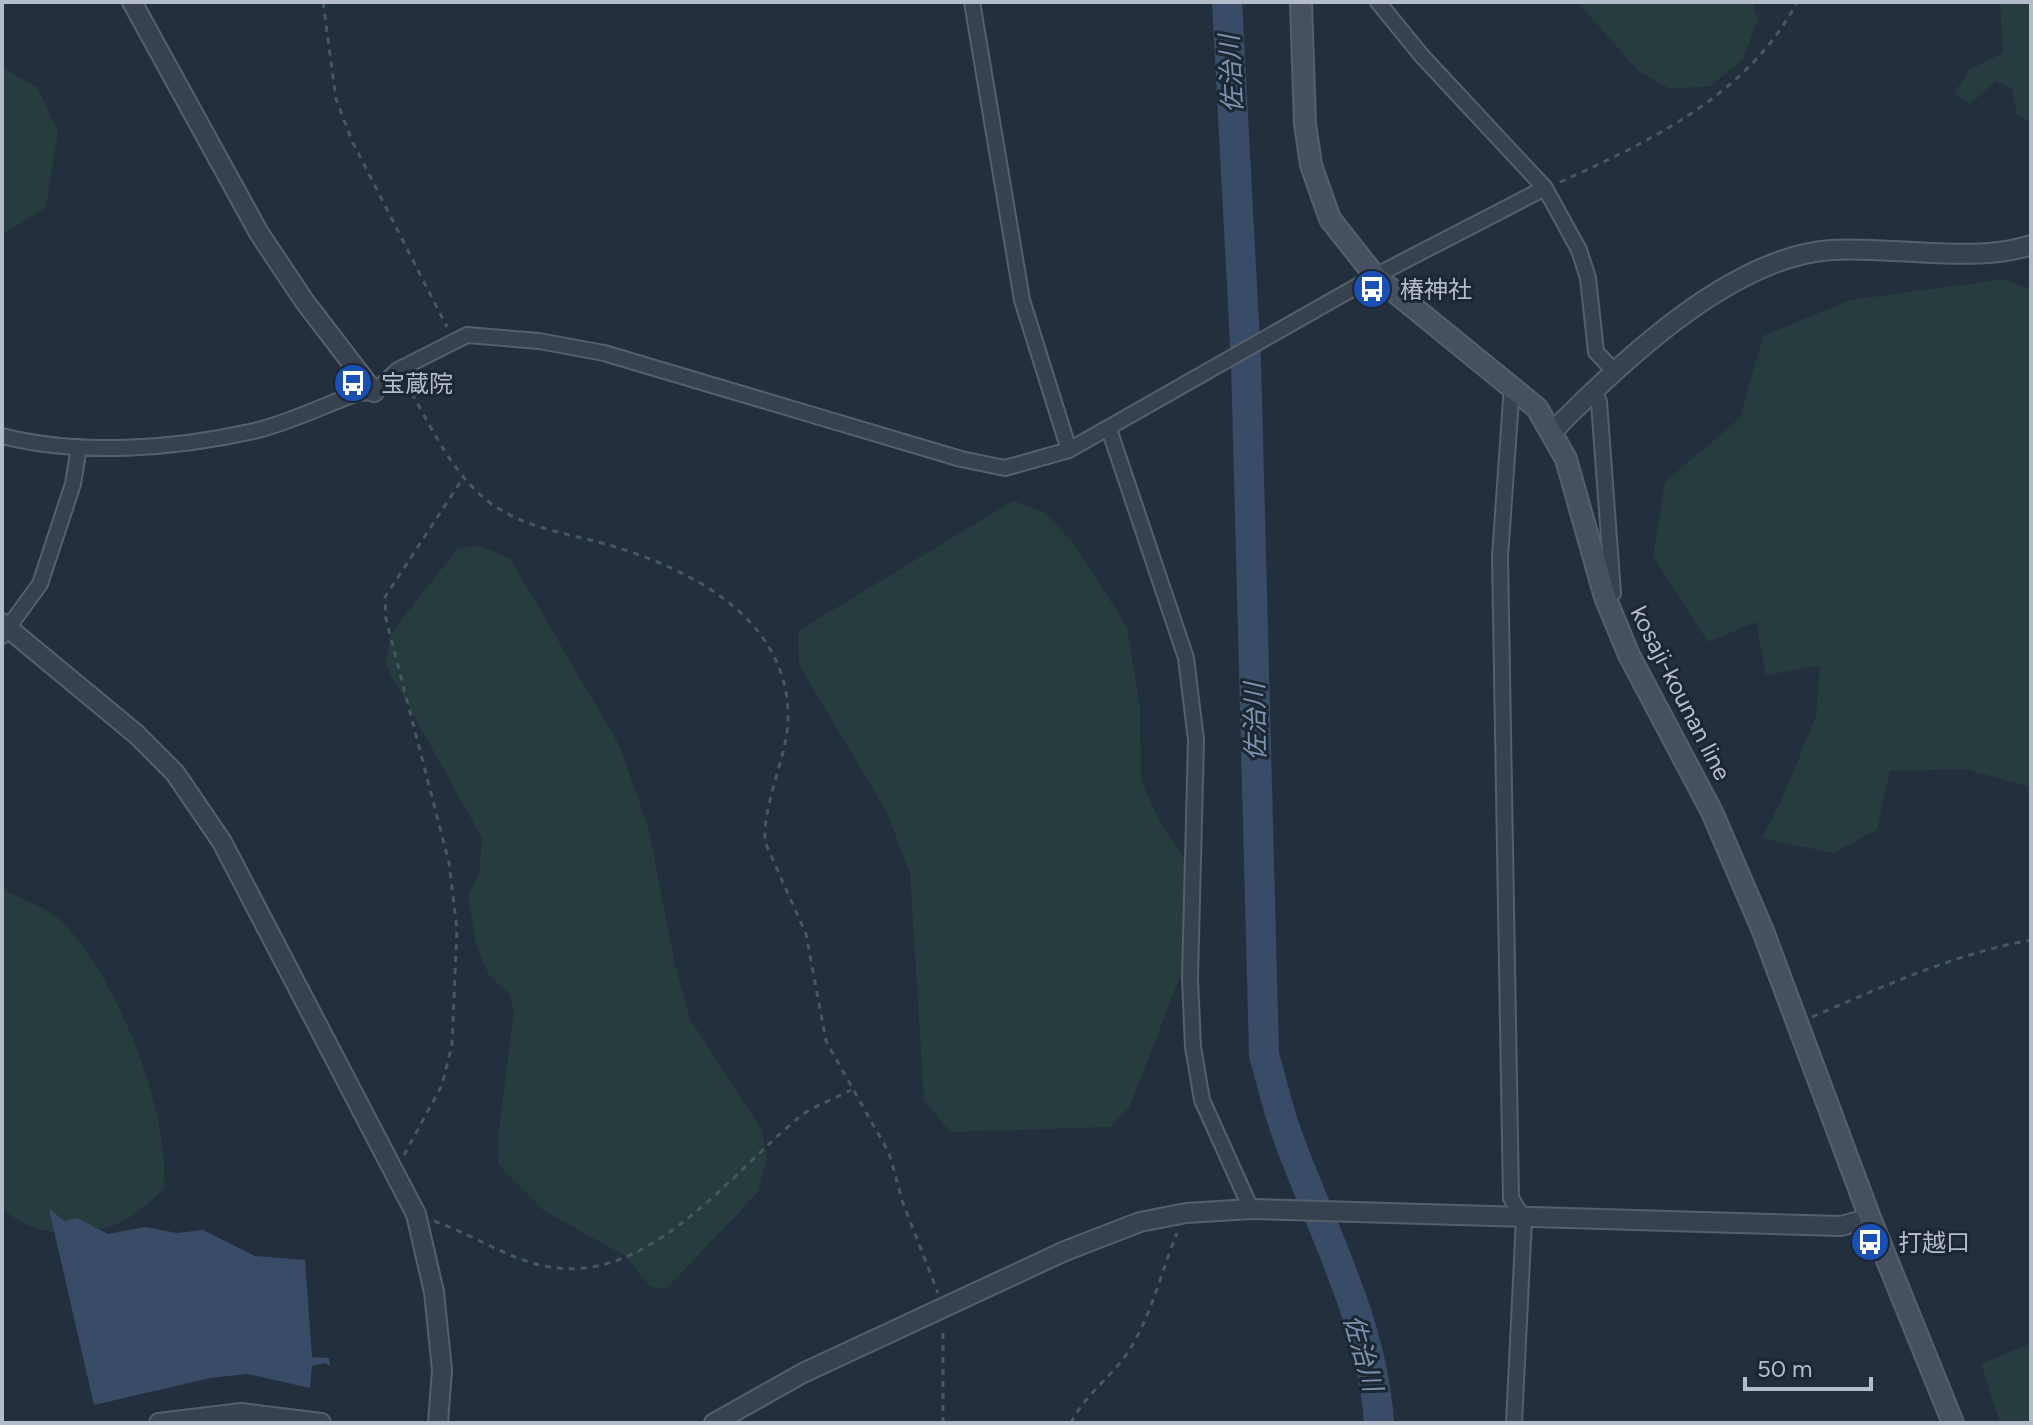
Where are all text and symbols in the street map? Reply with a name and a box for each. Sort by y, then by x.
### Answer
water label: 佐治川 [1213,31,1249,114]
bus stop icon: 椿神社 [1351,268,1393,310]
place label: 椿神社 [1400,275,1472,304]
bus stop icon: 宝蔵院 [332,362,374,404]
place label: 宝蔵院 [381,369,453,398]
street label: kosaji-kounan line [1625,601,1737,785]
water label: 佐治川 [1238,680,1272,761]
bus stop icon: 打越口 [1849,1221,1891,1263]
place label: 打越口 [1898,1228,1970,1257]
water label: 佐治川 [1337,1311,1390,1398]
scale bar [1745,1341,1871,1391]
text: 50 m [1757,1354,1813,1383]

